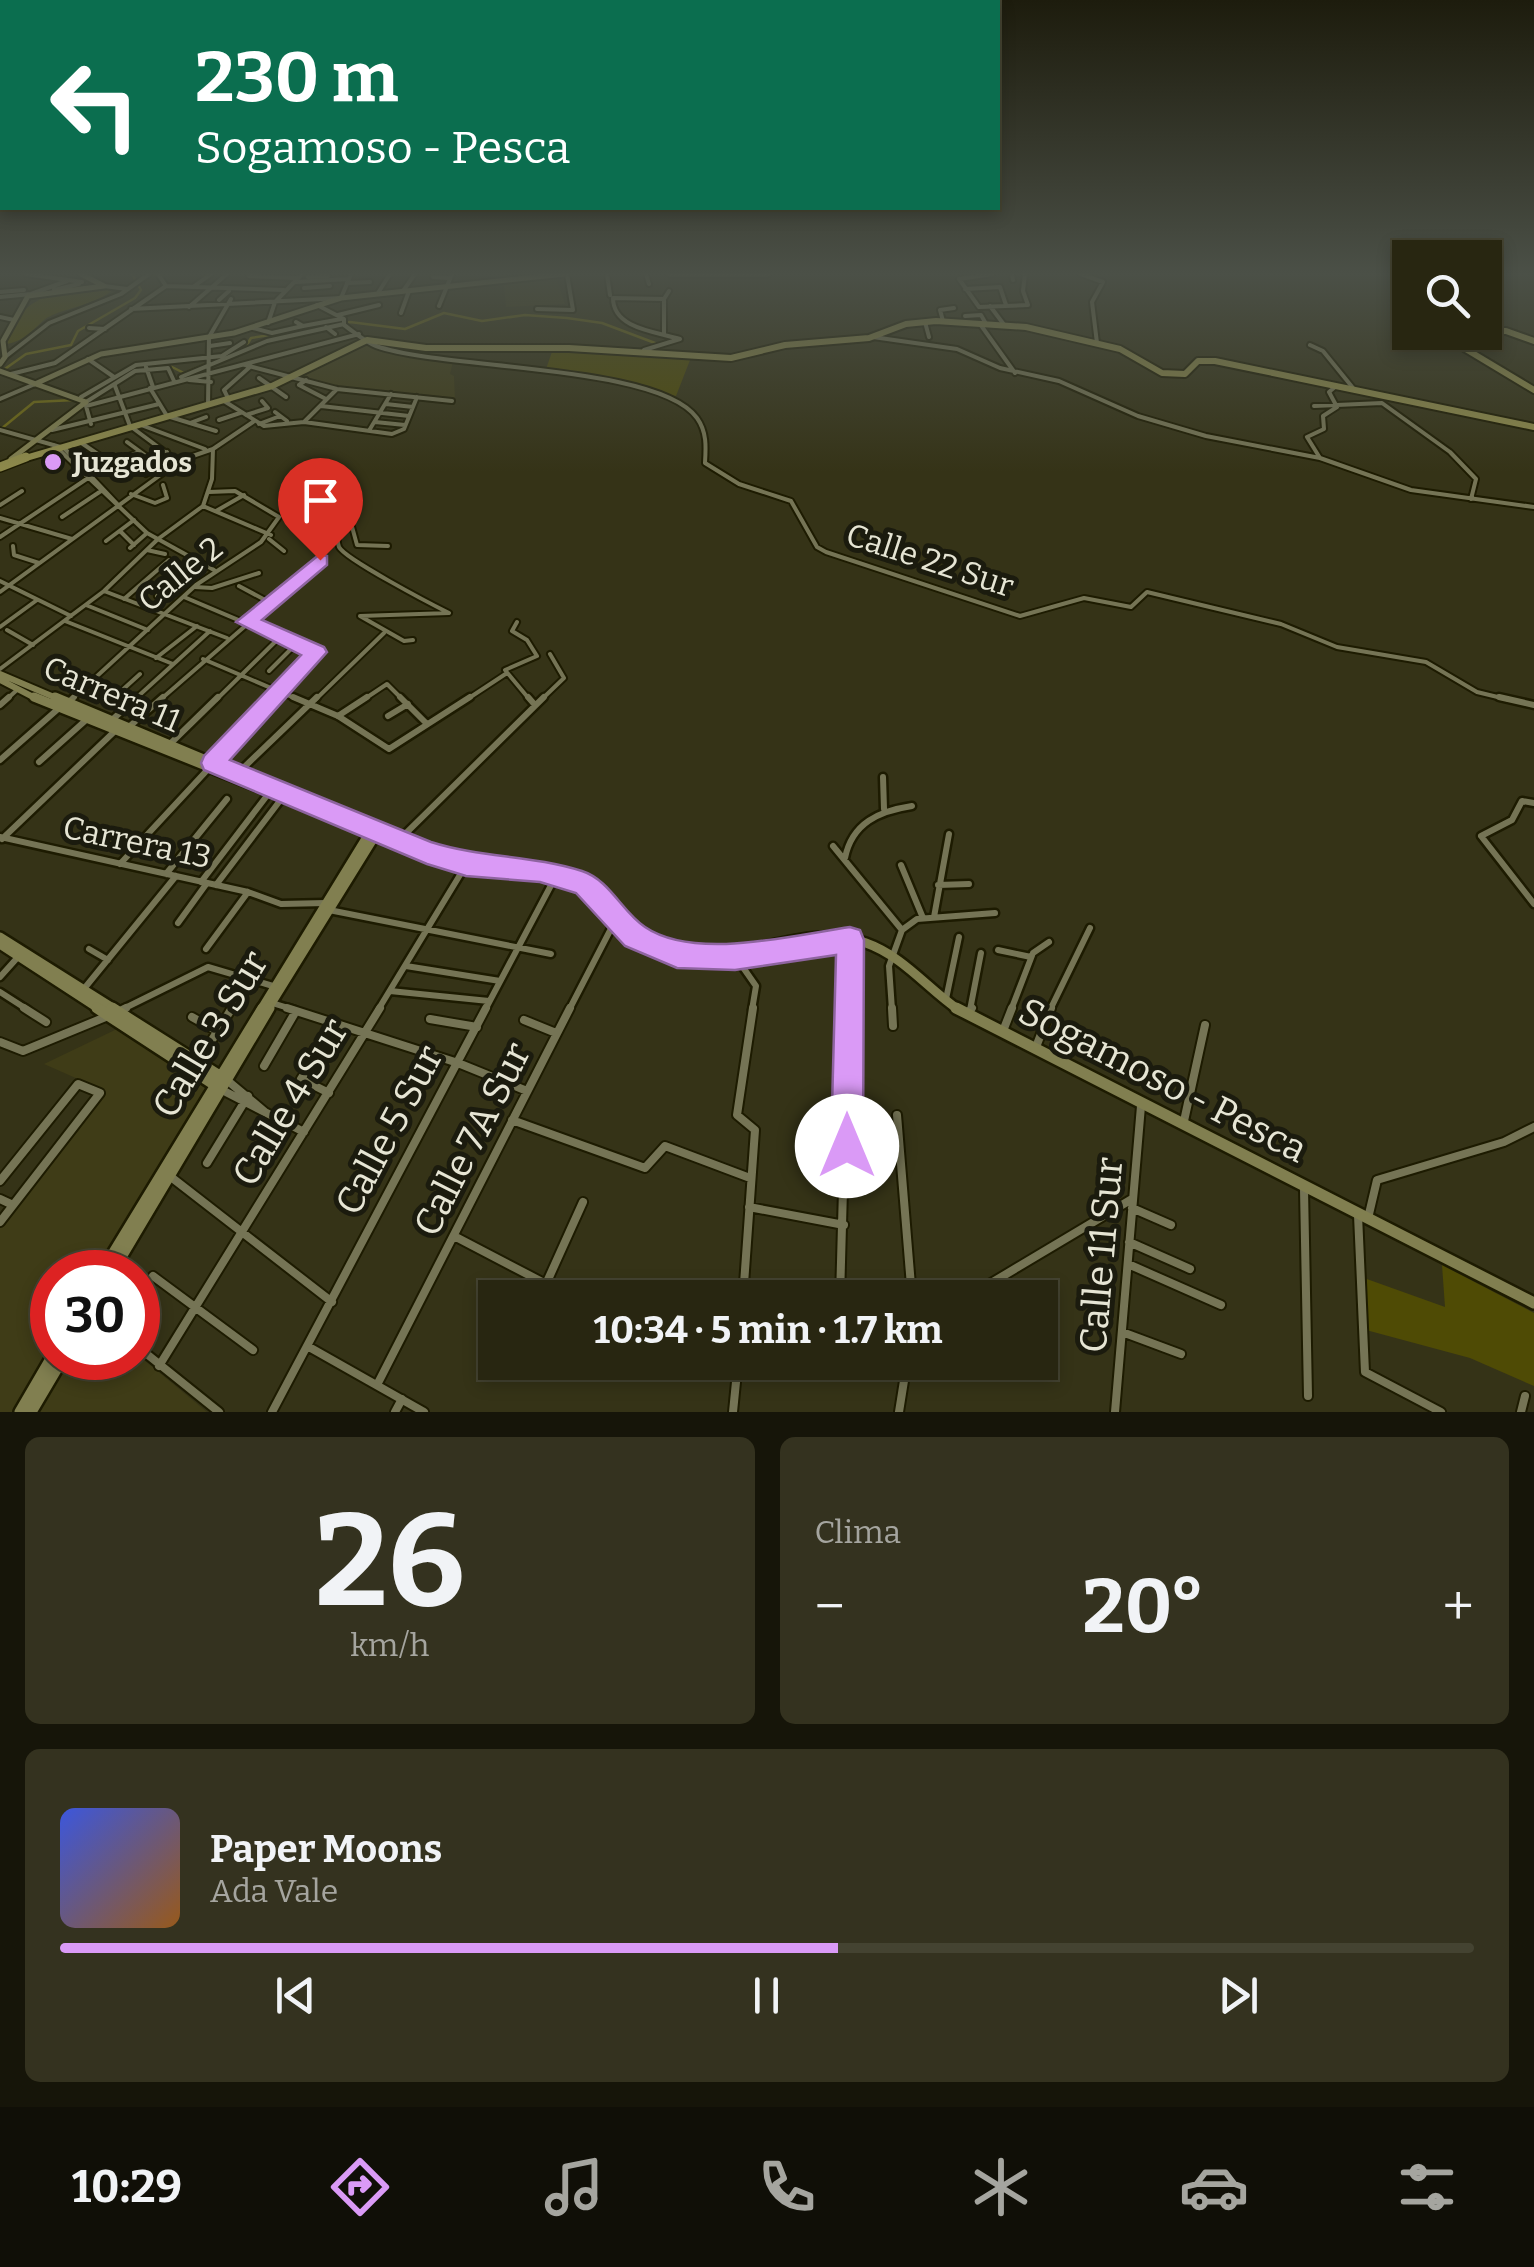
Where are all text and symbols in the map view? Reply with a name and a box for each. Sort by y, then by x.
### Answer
text: 230 m [195,36,399,120]
icon: left [30,40,160,170]
text: Sogamoso - Pesca [195,121,570,175]
map controls [1392,240,1502,350]
button: search [1392,240,1502,350]
place label: Juzgados [71,446,192,479]
marker: Juzgados [42,451,64,473]
pin [278,458,363,561]
icon: arrive [293,473,348,528]
street label: Calle 22 Sur [842,515,1018,605]
street label: Calle 2 [130,529,230,619]
street label: Carrera 11 [38,648,186,740]
street label: Carrera 13 [60,808,214,876]
street label: Calle 3 Sur [142,942,278,1126]
street label: Sogamoso - Pesca [1011,988,1315,1173]
street label: Calle 4 Sur [222,1010,358,1194]
street label: Calle 7A Sur [404,1034,540,1243]
street label: Calle 5 Sur [325,1037,453,1223]
position arrow [795,1094,899,1198]
street label: Calle 11 Sur [1070,1155,1132,1355]
speed limit sign: 30 [30,1250,160,1380]
text: 10:34 · 5 min · 1.7 km [594,1307,942,1353]
text: 26 [315,1483,465,1639]
text: Clima [815,1513,901,1551]
text: 20° [1083,1562,1205,1652]
text: − [815,1574,845,1640]
text: + [1443,1574,1474,1640]
text: km/h [350,1626,429,1664]
text: Paper Moons [210,1826,442,1872]
text: Ada Vale [210,1872,338,1910]
icon: previous [268,1968,323,2023]
icon: pause [739,1968,794,2023]
icon: next [1211,1968,1266,2023]
icon: directions [325,2152,395,2222]
icon: music [539,2152,609,2222]
icon: phone [752,2152,822,2222]
icon: climate [966,2152,1036,2222]
icon: car [1179,2152,1249,2222]
icon: filters [1392,2152,1462,2222]
text: 10:29 [72,2160,182,2214]

